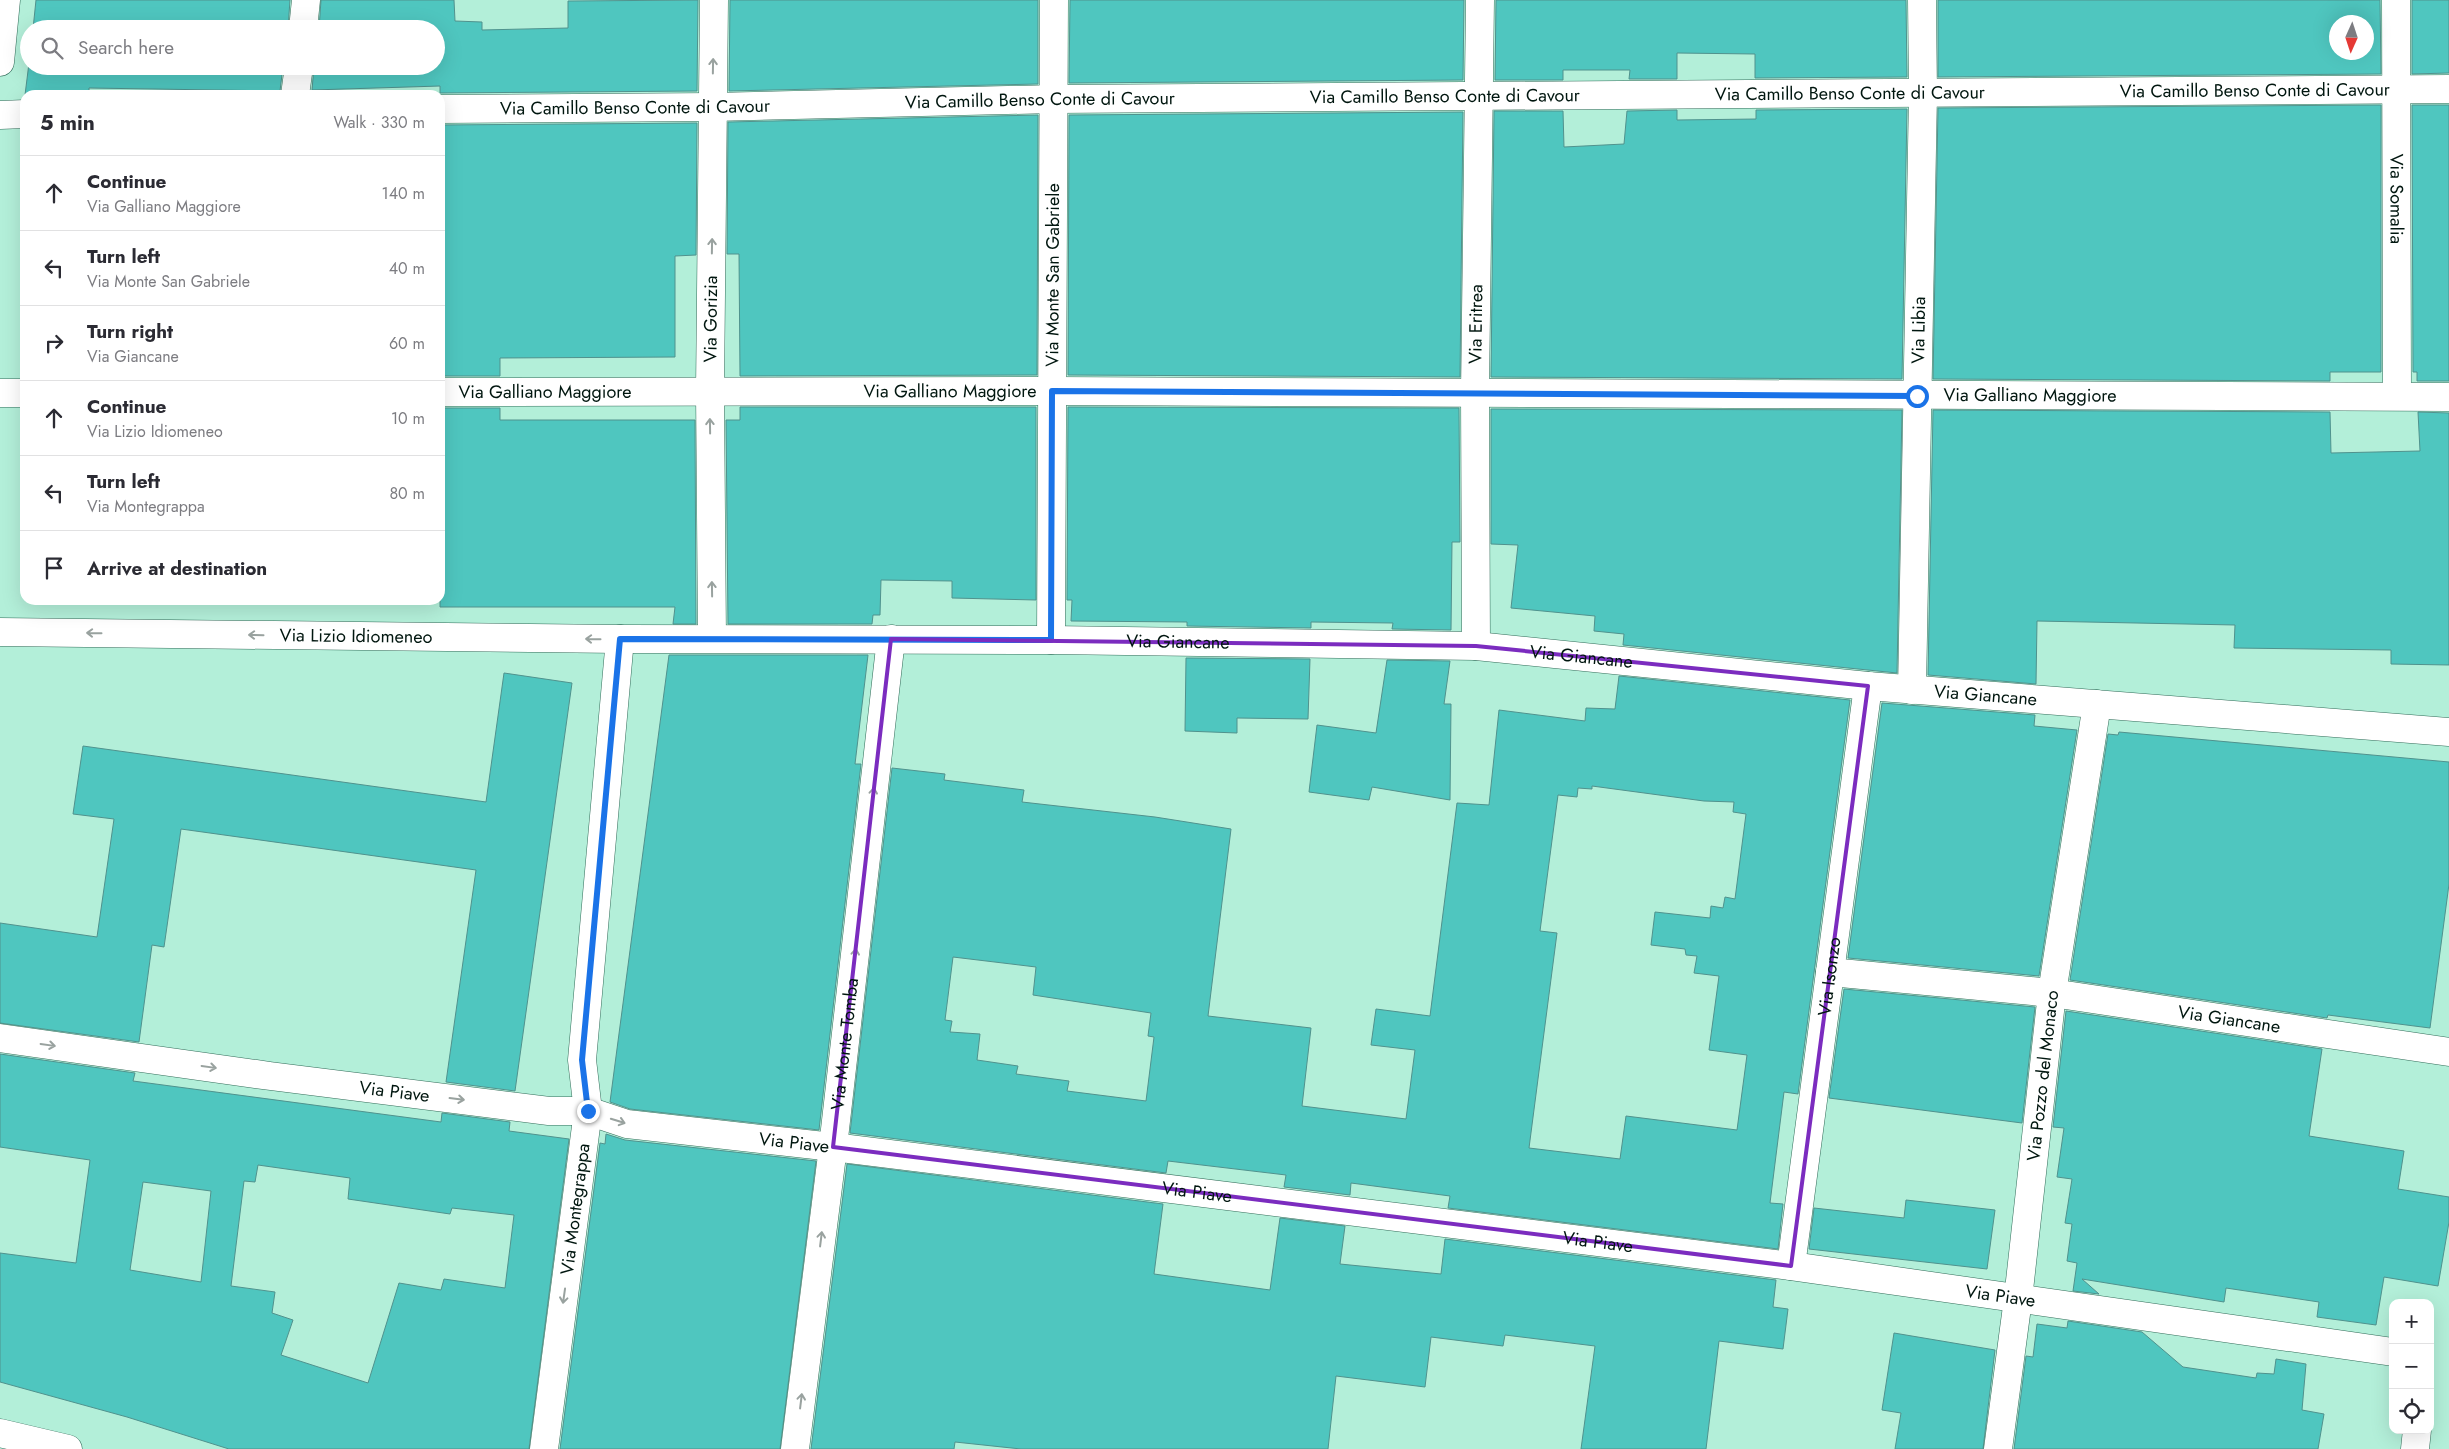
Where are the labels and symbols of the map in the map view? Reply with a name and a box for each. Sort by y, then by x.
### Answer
north arrow [2329,15,2374,60]
one-way arrow [708,59,718,75]
street label: Via Camillo Benso Conte di Cavour [2120,76,2391,104]
street label: Via Camillo Benso Conte di Cavour [1715,79,1986,107]
street label: Via Camillo Benso Conte di Cavour [1310,82,1581,110]
street label: Via Camillo Benso Conte di Cavour [905,85,1176,115]
street label: Via Camillo Benso Conte di Cavour [500,93,771,122]
street label: Via Somalia [2383,154,2410,244]
street label: Via Monte San Gabriele [1039,183,1066,367]
one-way arrow [707,239,716,255]
street label: Via Gorizia [697,275,724,363]
street label: Via Eritrea [1462,284,1489,364]
street label: Via Libia [1905,296,1932,364]
street label: Via Galliano Maggiore [863,378,1037,404]
street label: Via Galliano Maggiore [458,379,632,405]
street label: Via Galliano Maggiore [1943,382,2117,409]
route start [1906,385,1929,408]
one-way arrow [705,419,715,435]
one-way arrow [707,581,717,598]
street label: Via Lizio Idiomeneo [279,622,433,650]
street label: Via Giancane [1126,628,1230,656]
one-way arrow [86,629,102,638]
one-way arrow [248,630,264,640]
one-way arrow [586,634,602,644]
street label: Via Giancane [1529,639,1634,675]
street label: Via Giancane [1933,678,2038,712]
one-way arrow [868,787,878,803]
street label: Via Isonzo [1811,935,1848,1018]
one-way arrow [850,949,860,965]
street label: Via Monte Tomba [824,977,865,1112]
street label: Via Pozzo del Monaco [2020,989,2065,1162]
street label: Via Giancane [2176,999,2282,1040]
one-way arrow [40,1040,56,1050]
one-way arrow [201,1062,217,1072]
street label: Via Piave [358,1074,431,1109]
one-way arrow [449,1094,465,1104]
route end [577,1100,600,1123]
one-way arrow [609,1116,625,1126]
street label: Via Piave [757,1126,831,1159]
street label: Via Montegrappa [554,1142,597,1276]
street label: Via Piave [1160,1175,1234,1209]
street label: Via Piave [1561,1225,1635,1259]
one-way arrow [816,1232,826,1248]
street label: Via Piave [1963,1278,2037,1314]
one-way arrow [559,1288,569,1304]
one-way arrow [796,1393,806,1409]

